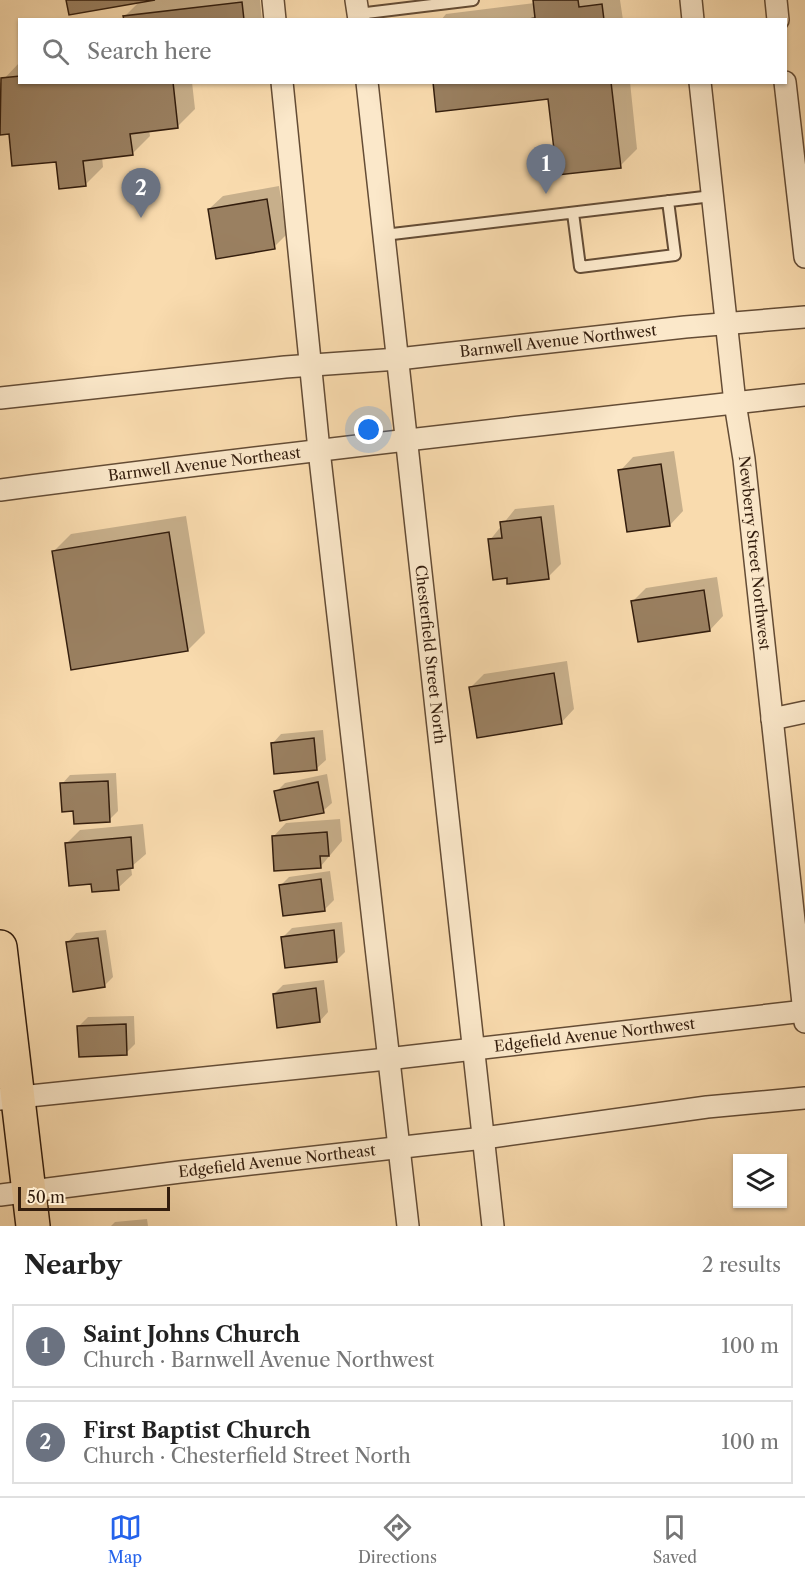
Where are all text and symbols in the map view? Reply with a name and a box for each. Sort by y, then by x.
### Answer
search box [18,18,787,84]
icon: search [39,35,72,68]
text: Search here [87,38,212,65]
pin: 1 [526,144,566,194]
pin: 2 [122,168,160,218]
street label: Barnwell Avenue Northwest [459,320,658,361]
your location [354,415,383,444]
street label: Barnwell Avenue Northeast [107,443,303,485]
street label: Newberry Street Northwest [735,455,775,652]
street label: Chesterfield Street North [411,564,450,746]
street label: Edgefield Avenue Northwest [493,1014,697,1056]
street label: Edgefield Avenue Northeast [177,1140,377,1181]
map controls [733,1154,787,1208]
button: layers [733,1154,787,1208]
scale bar [18,1184,170,1212]
text: 50 m [27,1187,65,1207]
text: Nearby [24,1249,122,1281]
text: 2 results [702,1253,781,1277]
text: Saint Johns Church [83,1321,300,1348]
text: 1 [41,1334,50,1358]
text: 100 m [721,1334,779,1358]
text: Church · Barnwell Avenue Northwest [83,1348,434,1372]
text: First Baptist Church [83,1417,311,1444]
text: 2 [40,1430,51,1454]
text: 100 m [721,1430,779,1454]
text: Church · Chesterfield Street North [83,1444,411,1468]
tab: Map [108,1511,142,1567]
tab: Directions [358,1511,437,1567]
tab: Saved [653,1511,697,1567]

